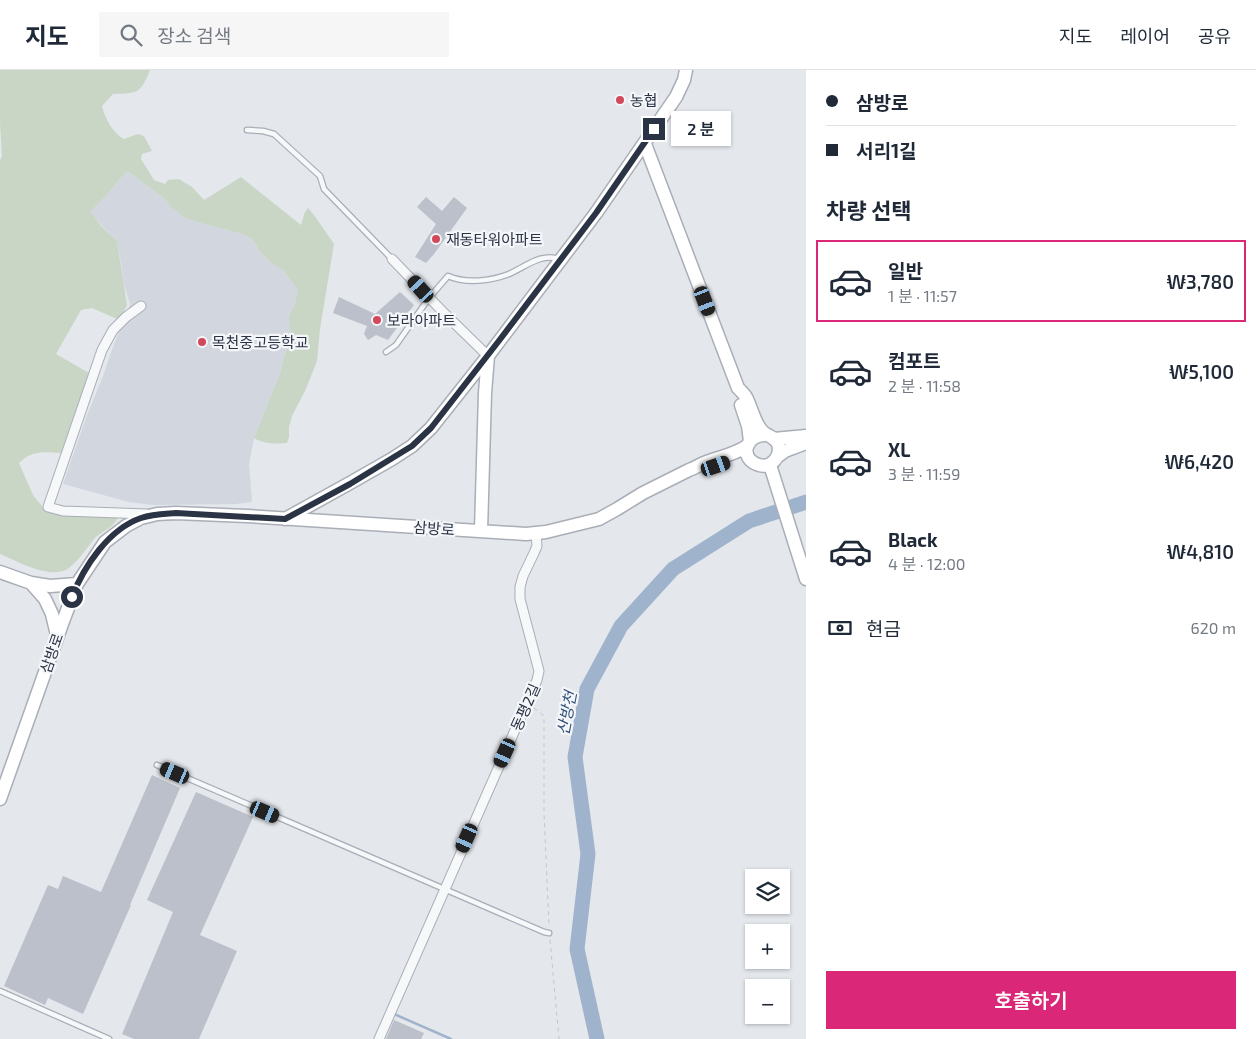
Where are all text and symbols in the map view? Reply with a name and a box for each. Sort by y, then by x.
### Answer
search box [99,12,449,57]
text: 지도 [25,21,69,50]
icon: search [117,21,145,49]
text: 장소 검색 [157,24,231,47]
text: 지도 [1059,25,1092,47]
text: 레이어 [1120,25,1170,47]
text: 공유 [1198,25,1231,47]
place label: 농협 [630,91,658,109]
text: 삼방로 [856,91,908,114]
marker: 농협 [614,94,626,106]
callout: 2 분 [672,112,732,146]
route end [643,118,665,140]
text: 2 분 [687,119,715,138]
text: 서리1길 [856,139,917,162]
text: 차량 선택 [826,197,912,223]
place label: 재동타워아파트 [446,230,543,248]
marker: 재동타워아파트 [430,233,442,245]
icon: car [828,259,873,304]
text: 일반 [888,259,923,282]
text: ₩3,780 [1167,270,1234,293]
car [405,273,436,305]
car [692,284,717,318]
text: 1 분 · 11:57 [888,286,957,305]
place label: 보라아파트 [387,311,456,329]
marker: 보라아파트 [371,314,383,326]
place label: 목천중고등학교 [212,333,309,351]
marker: 목천중고등학교 [196,336,208,348]
icon: car [828,349,873,394]
text: 컴포트 [888,349,940,372]
text: ₩5,100 [1169,360,1234,383]
text: 2 분 · 11:58 [888,376,961,395]
text: XL [888,438,910,461]
icon: car [828,439,873,484]
text: ₩6,420 [1164,450,1234,473]
car [699,454,732,478]
text: 3 분 · 11:59 [888,464,960,483]
street label: 삼방로 [413,518,455,538]
text: Black [888,528,938,551]
icon: car [828,529,873,574]
text: ₩4,810 [1167,540,1234,563]
text: 4 분 · 12:00 [888,554,965,573]
route start [61,586,83,608]
icon: cash [826,614,854,642]
text: 현금 [866,617,901,640]
text: 620 m [1191,618,1236,637]
street label: 삼방로 [36,630,66,676]
street label: 동평2길 [507,681,543,733]
water label: 산방천 [552,687,580,736]
car [492,736,517,770]
car [158,760,191,786]
car [248,799,281,825]
car [454,821,479,855]
map controls [745,869,790,1024]
button: layers [745,869,790,914]
button: + [745,924,790,969]
button: 호출하기 [826,971,1236,1029]
button: − [745,979,790,1024]

